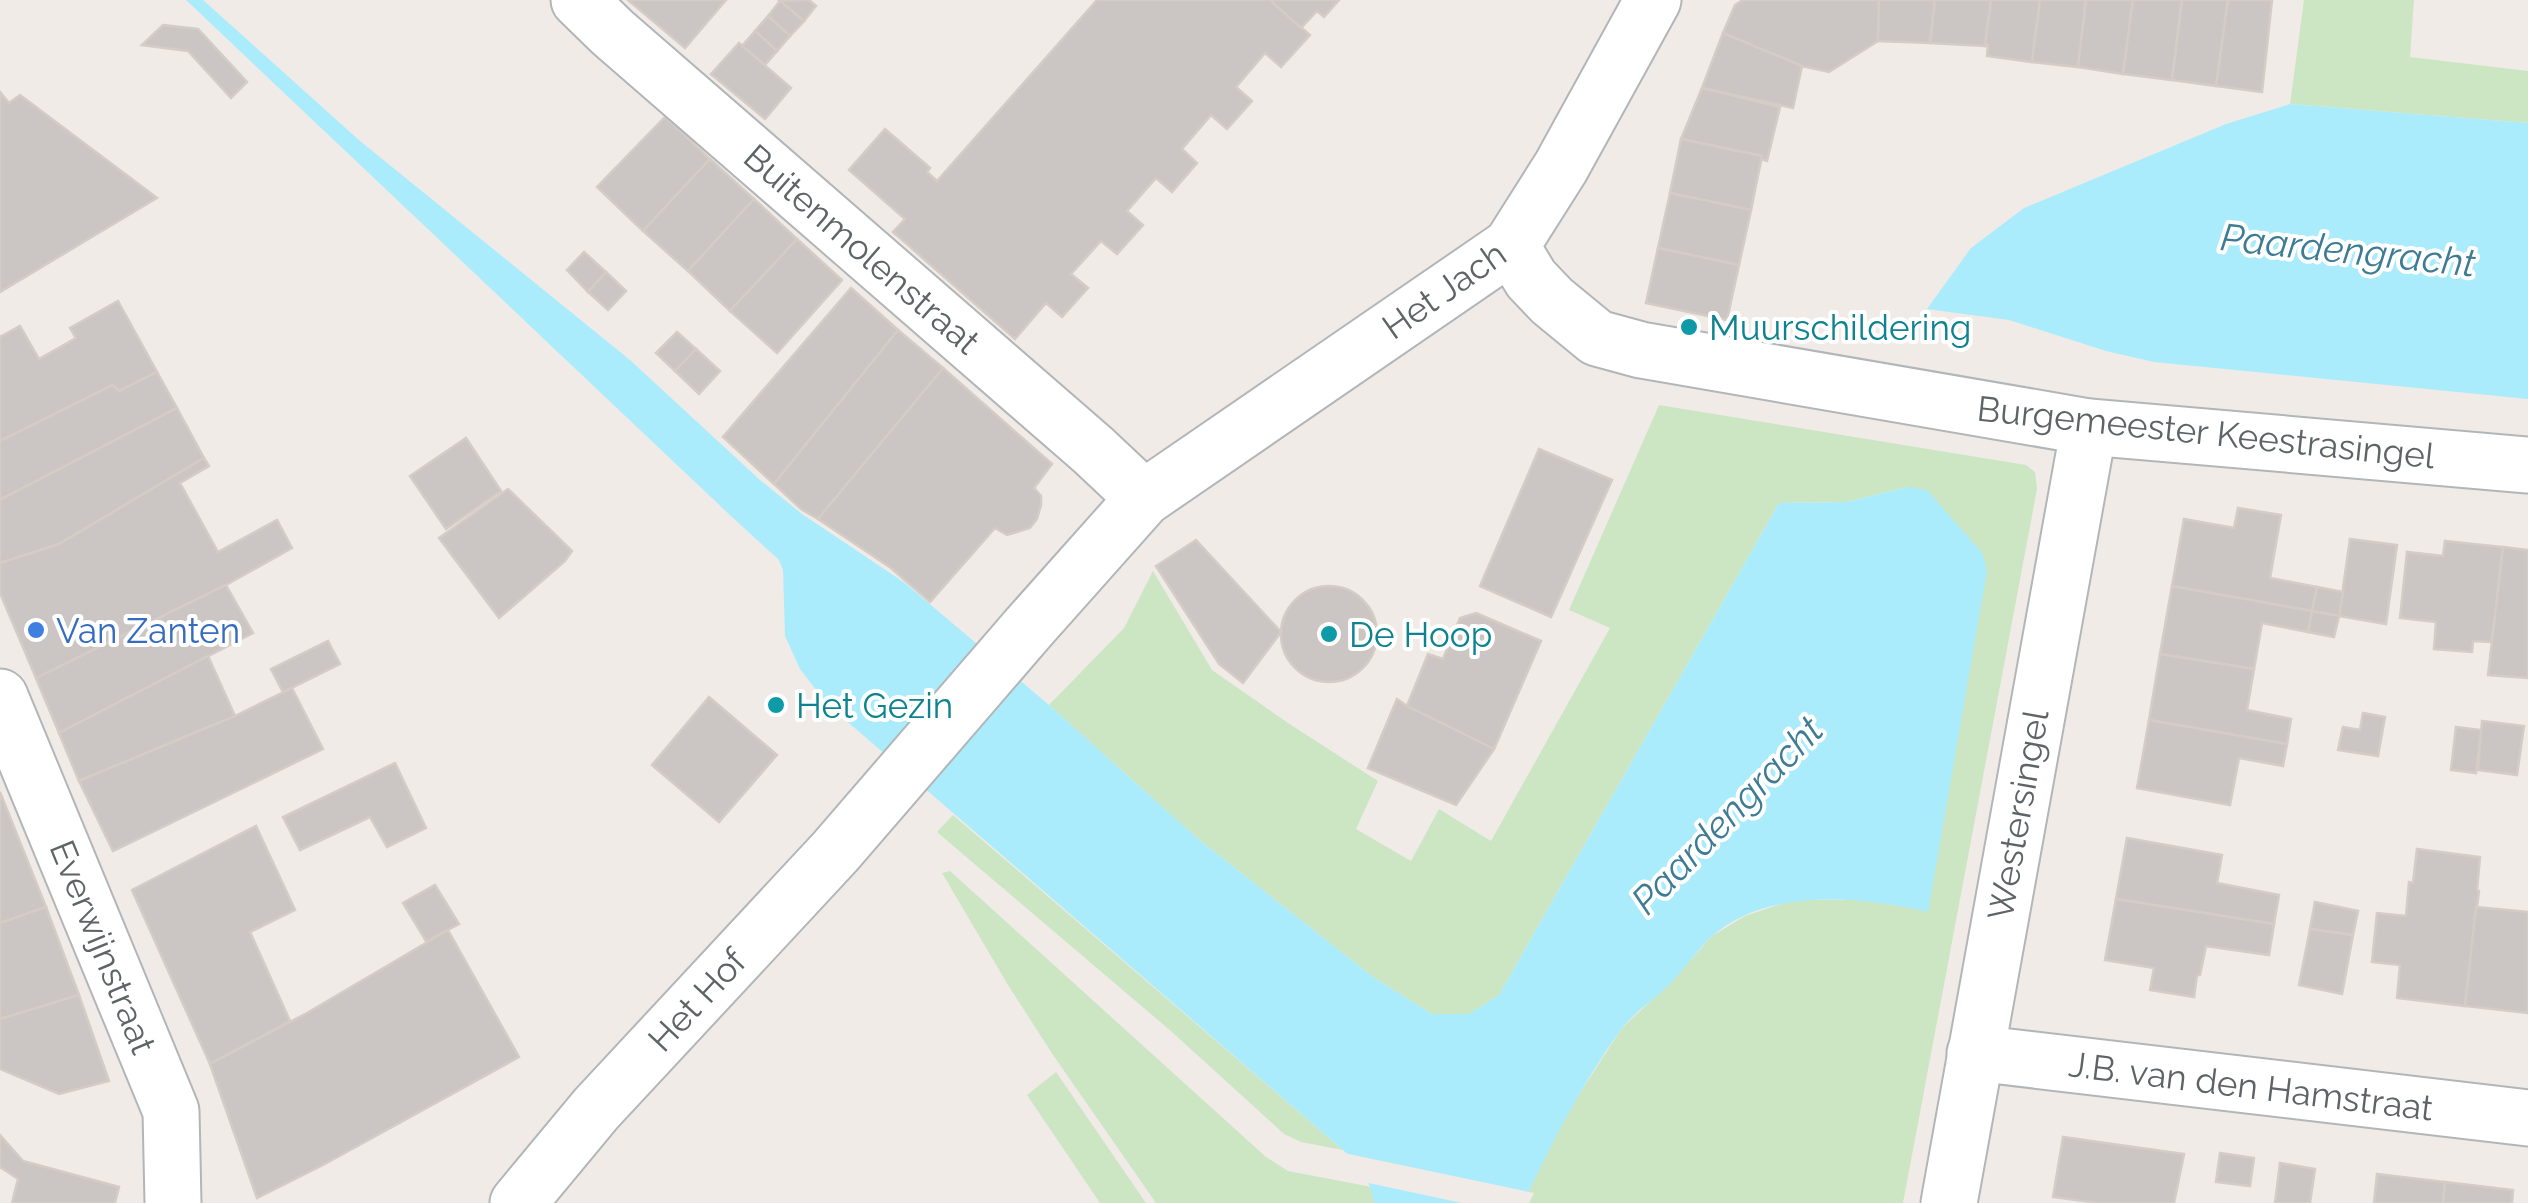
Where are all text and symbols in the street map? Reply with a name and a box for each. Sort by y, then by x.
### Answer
street label: Buitenmolenstraat [736,136,988,362]
water label: Paardengracht [2218,214,2478,286]
street label: Het Jach [1375,233,1513,347]
place label: Muurschildering [1709,307,1972,348]
marker: Muurschildering [1678,316,1700,338]
street label: Burgemeester Keestrasingel [1975,388,2437,476]
place label: Van Zanten [56,610,240,651]
place label: De Hoop [1349,614,1492,655]
marker: Van Zanten [25,619,47,641]
marker: De Hoop [1318,623,1340,645]
place label: Het Gezin [796,685,953,726]
marker: Het Gezin [765,694,787,716]
street label: Westersingel [1979,706,2057,923]
water label: Paardengracht [1622,707,1833,923]
street label: Everwijnstraat [42,834,165,1060]
street label: Het Hof [640,940,755,1059]
street label: J.B. van den Hamstraat [2066,1043,2436,1129]

